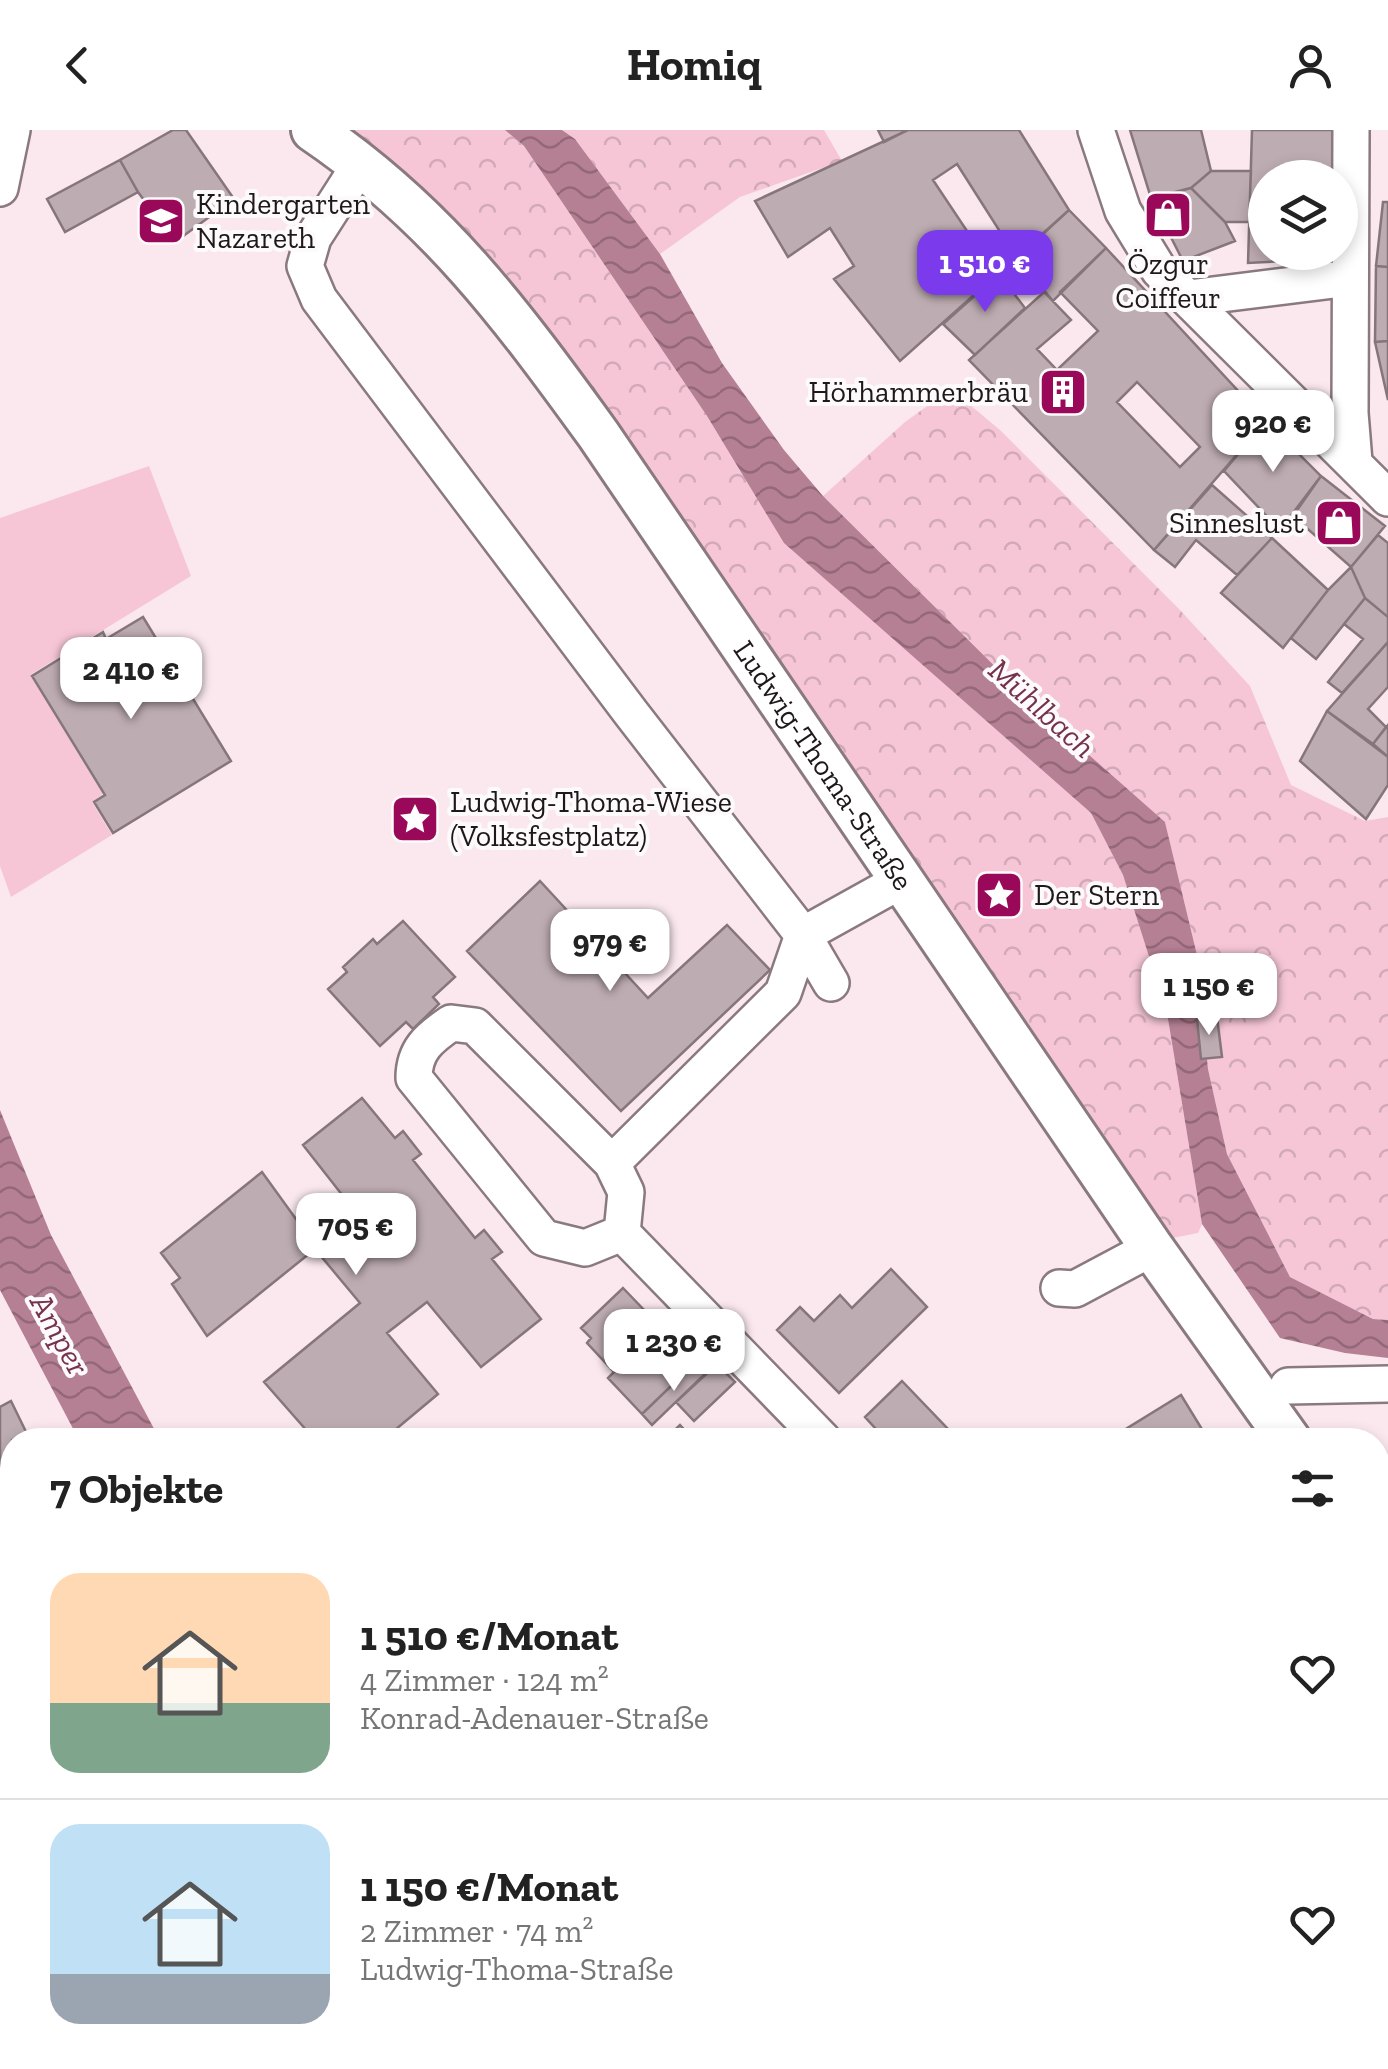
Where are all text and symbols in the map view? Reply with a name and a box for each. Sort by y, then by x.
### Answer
icon: back [50,38,105,93]
text: Homiq [627,38,761,92]
icon: person [1283,38,1338,93]
map controls [1248,160,1358,270]
button: layers [1248,160,1358,270]
place label: Kindergarten Nazareth [196,186,370,256]
shop icon: Özgur Coiffeur [1142,189,1194,241]
school or university icon: Kindergarten Nazareth [135,195,187,247]
pin: 1 510 € [893,230,1077,315]
text: 1 510 € [939,243,1031,281]
place label: Özgur Coiffeur [1115,246,1221,316]
building icon: Hörhammerbräu [1037,366,1089,418]
place label: Hörhammerbräu [809,374,1028,410]
pin: 920 € [1203,390,1343,475]
text: 920 € [1234,403,1312,441]
shop icon: Sinneslust [1313,497,1365,549]
place label: Sinneslust [1169,505,1304,541]
street label: Ludwig-Thoma-Straße [726,634,921,897]
pin: 2 410 € [39,637,223,722]
text: 2 410 € [82,650,180,688]
water label: Mühlbach [981,650,1103,766]
place label: Ludwig-Thoma-Wiese (Volksfestplatz) [450,784,732,854]
place icon: Ludwig-Thoma-Wiese (Volksfestplatz) [389,793,441,845]
place icon: Der Stern [973,869,1025,921]
place label: Der Stern [1034,877,1159,913]
pin: 979 € [540,909,680,994]
text: 979 € [572,922,648,960]
pin: 1 150 € [1117,953,1301,1038]
text: 1 150 € [1163,966,1255,1004]
pin: 705 € [286,1193,426,1278]
text: 705 € [318,1206,394,1244]
water label: Amper [22,1286,98,1382]
pin: 1 230 € [582,1309,766,1394]
text: 1 230 € [626,1322,722,1360]
icon: filters [1285,1461,1340,1516]
text: 7 Objekte [50,1463,223,1514]
text: 1 510 €/Monat [360,1610,618,1661]
icon: home [130,1613,250,1733]
icon: heart [1285,1646,1340,1701]
text: 4 Zimmer · 124 m² [360,1661,609,1699]
text: Konrad-Adenauer-Straße [360,1699,709,1737]
text: 1 150 €/Monat [360,1861,618,1912]
icon: home [130,1864,250,1984]
icon: heart [1285,1897,1340,1952]
text: 2 Zimmer · 74 m² [360,1912,593,1950]
text: Ludwig-Thoma-Straße [360,1950,673,1988]

